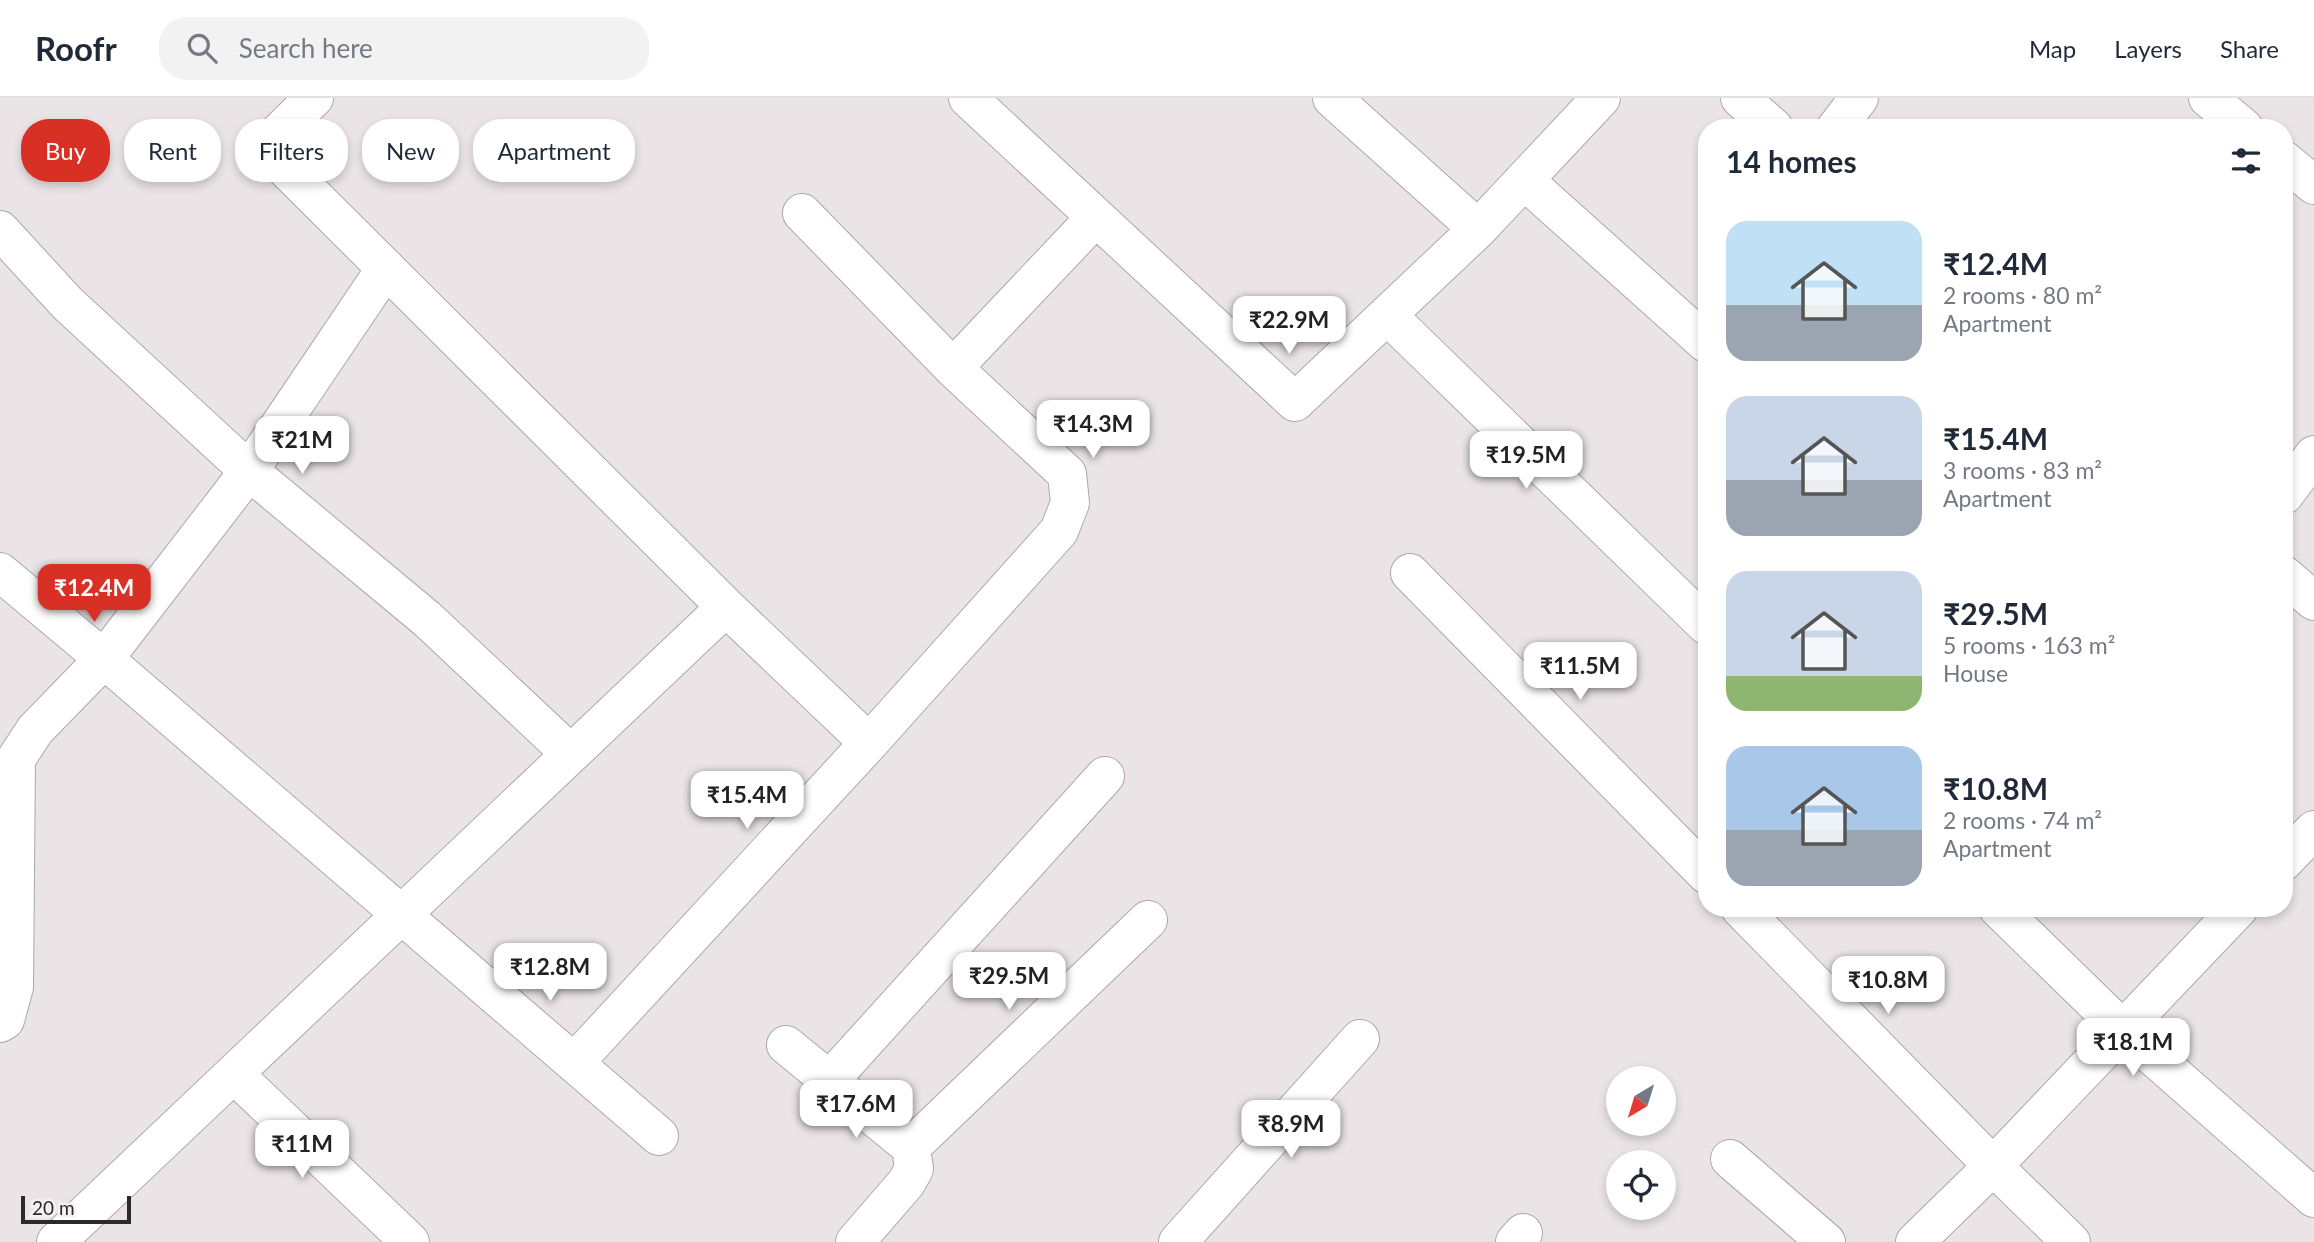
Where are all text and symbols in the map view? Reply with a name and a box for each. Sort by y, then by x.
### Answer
search box [159,17,649,80]
text: Roofr [35,28,117,68]
icon: search [183,29,221,67]
text: Search here [239,32,373,64]
text: Map [2029,34,2076,63]
text: Layers [2114,34,2182,63]
text: Share [2220,34,2279,63]
chip: Buy [21,119,110,182]
chip: Rent [124,119,221,182]
chip: Filters [235,119,348,182]
chip: New [362,119,459,182]
chip: Apartment [473,119,635,182]
icon: filters [2227,142,2265,180]
text: 14 homes [1726,143,1857,179]
text: ₹12.4M [1943,245,2048,281]
icon: home [1782,249,1866,333]
text: 2 rooms · 80 m² [1943,281,2102,309]
pin: ₹22.9M [1232,296,1346,356]
text: ₹22.9M [1249,305,1329,333]
text: Apartment [1943,309,2051,337]
pin: ₹14.3M [1036,400,1150,460]
text: ₹14.3M [1053,409,1133,437]
pin: ₹21M [261,416,343,476]
text: ₹15.4M [1943,420,2048,456]
icon: home [1782,424,1866,508]
text: ₹21M [271,425,333,453]
pin: ₹19.5M [1469,432,1583,491]
text: ₹19.5M [1486,440,1566,468]
text: 3 rooms · 83 m² [1943,456,2102,484]
text: Apartment [1943,484,2051,512]
pin: ₹12.4M [37,564,151,624]
text: ₹12.4M [54,573,134,601]
text: ₹29.5M [1943,595,2048,631]
icon: home [1782,599,1866,683]
text: 5 rooms · 163 m² [1943,631,2115,659]
pin: ₹11.5M [1523,642,1637,702]
text: ₹11.5M [1540,651,1620,679]
text: House [1943,659,2008,687]
text: ₹10.8M [1943,770,2048,806]
pin: ₹15.4M [690,772,804,831]
icon: home [1782,774,1866,858]
text: ₹15.4M [707,780,787,808]
text: 2 rooms · 74 m² [1943,806,2102,834]
text: Apartment [1943,834,2051,862]
pin: ₹12.8M [493,944,607,1003]
text: ₹12.8M [510,952,590,980]
pin: ₹29.5M [952,953,1066,1012]
pin: ₹10.8M [1831,956,1945,1016]
text: ₹29.5M [969,961,1049,989]
text: ₹10.8M [1848,965,1928,993]
pin: ₹18.1M [2076,1018,2190,1078]
text: ₹18.1M [2093,1027,2173,1055]
north arrow [1606,1066,1676,1136]
map controls [1606,1066,1676,1220]
pin: ₹17.6M [799,1080,913,1140]
text: ₹17.6M [816,1089,896,1117]
pin: ₹8.9M [1242,1100,1340,1160]
text: ₹8.9M [1257,1109,1325,1137]
pin: ₹11M [261,1121,343,1180]
text: ₹11M [271,1129,333,1157]
button: locate [1606,1150,1676,1220]
scale bar [21,1193,131,1225]
text: 20 m [32,1196,75,1219]

